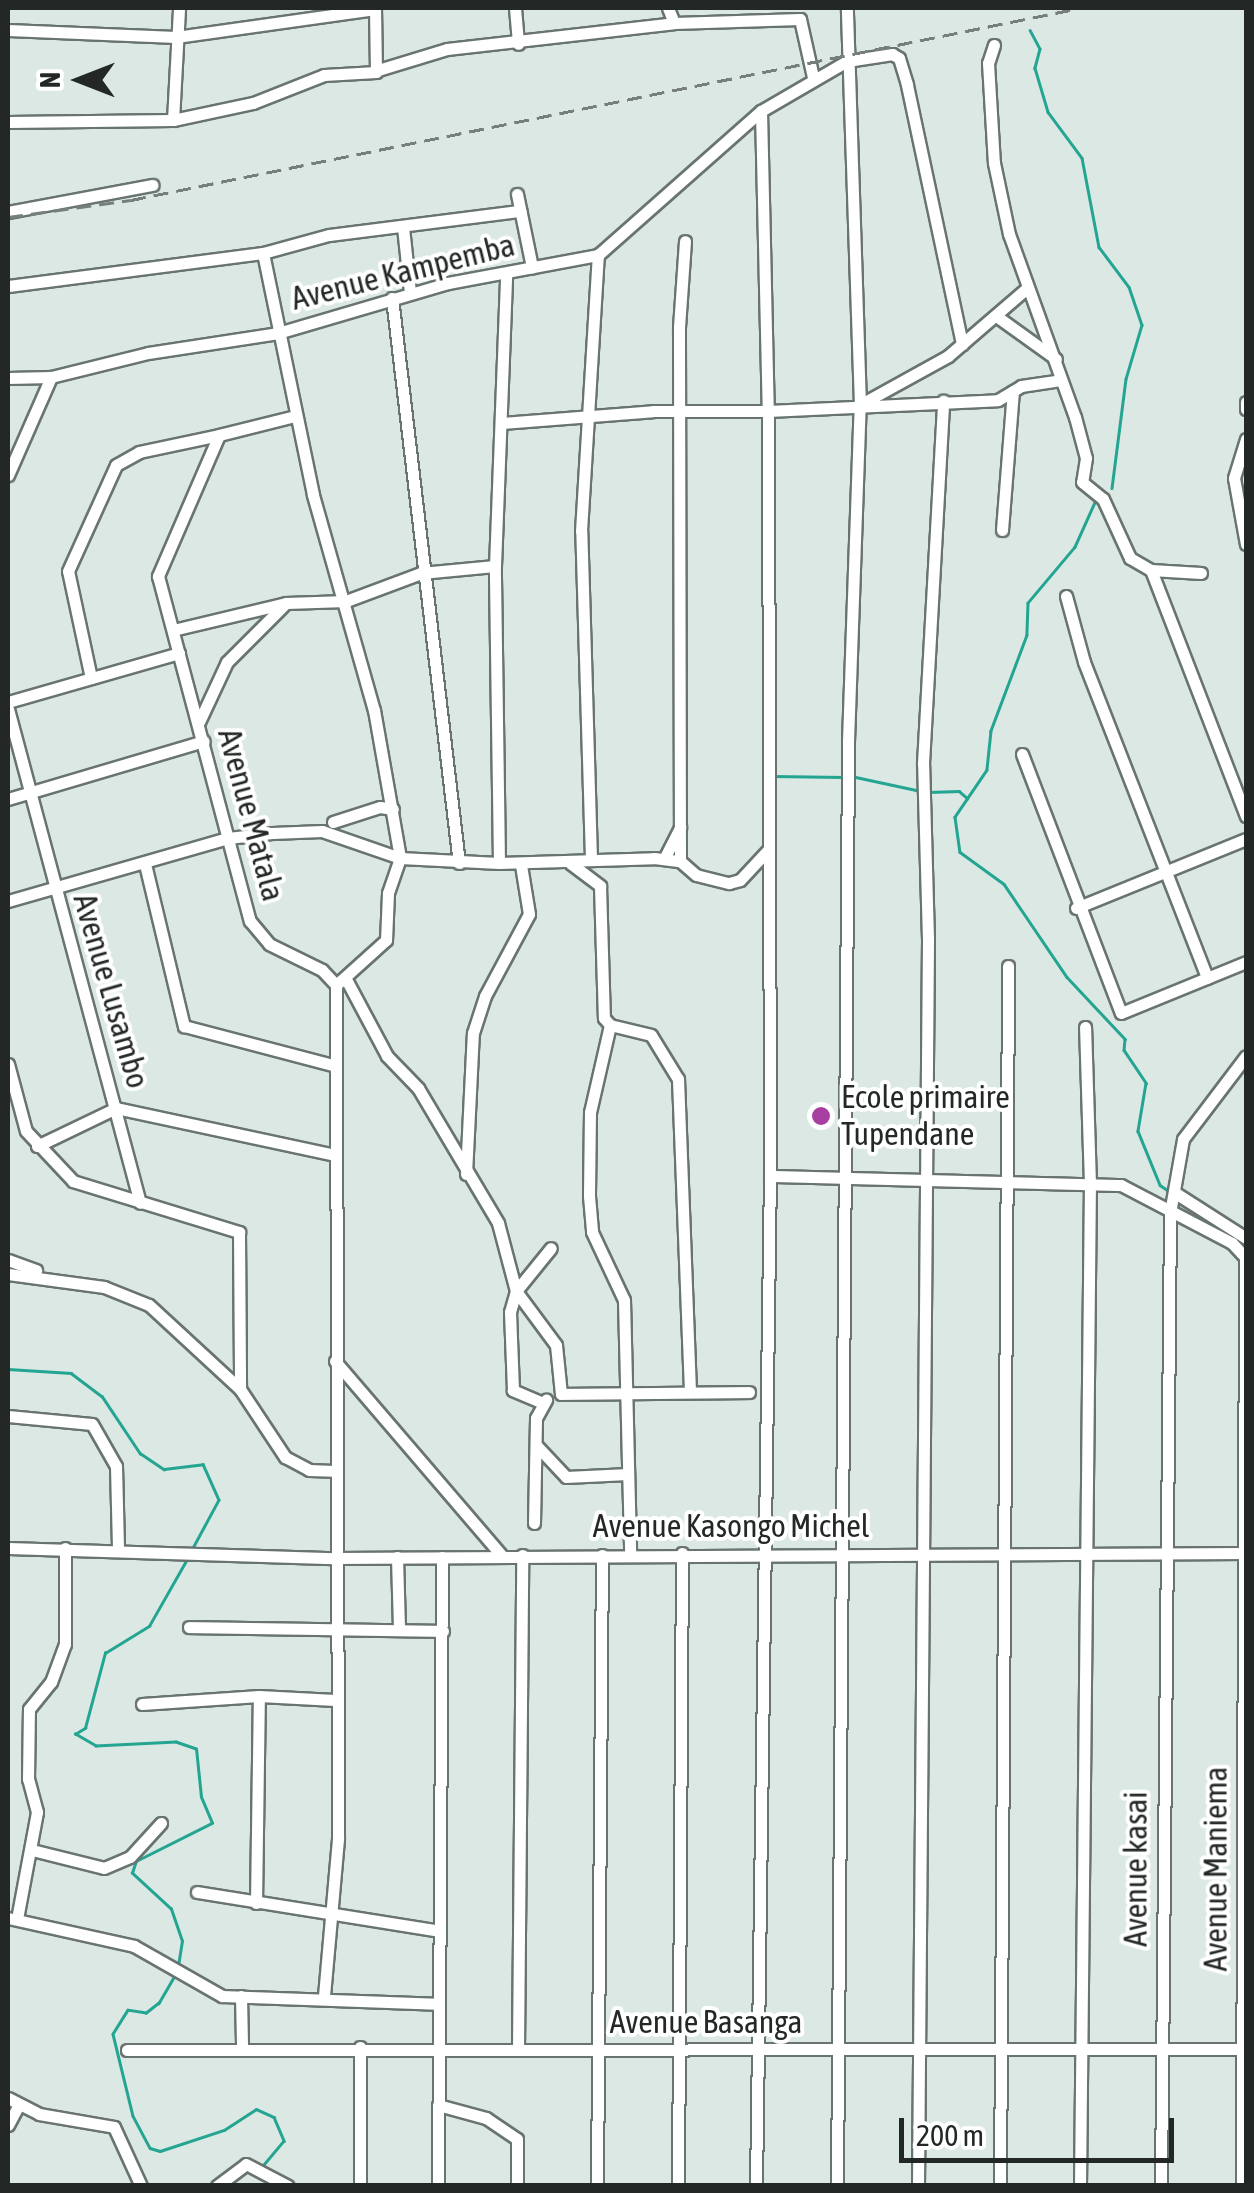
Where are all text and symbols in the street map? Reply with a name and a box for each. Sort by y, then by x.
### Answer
north arrow [30,30,130,130]
text: N [34,72,66,88]
street label: Avenue Kampemba [287,226,519,318]
street label: Avenue Matala [210,725,292,905]
street label: Avenue Lusambo [65,889,157,1093]
place label: Ecole primaire Tupendane [841,1079,1010,1154]
marker: Ecole primaire Tupendane [810,1105,832,1127]
street label: Avenue Kasongo Michel [593,1507,869,1545]
street label: Avenue Maniema [1197,1767,1235,1971]
street label: Avenue kasai [1117,1791,1155,1947]
street label: Avenue Basanga [610,2003,802,2041]
scale bar [904,2098,1179,2160]
text: 200 m [916,2118,984,2152]

